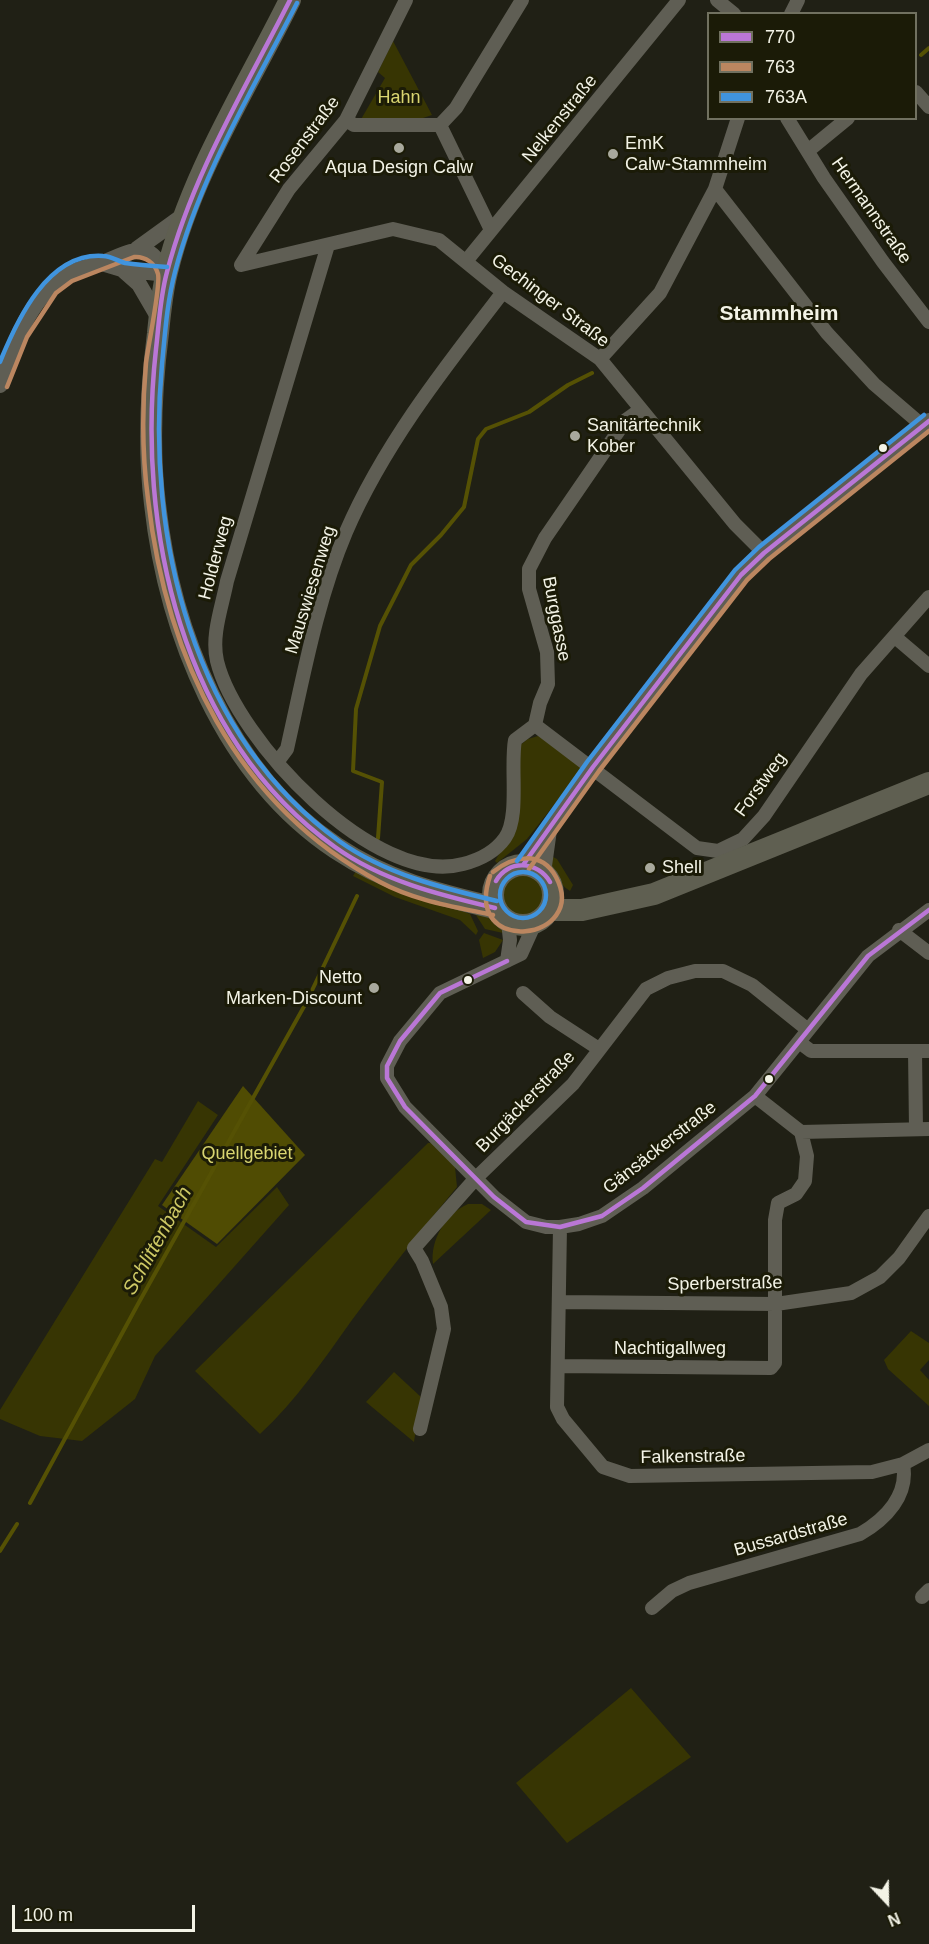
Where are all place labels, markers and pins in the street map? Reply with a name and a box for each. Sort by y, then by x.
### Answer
place label: EmK Calw-Stammheim [625,133,767,176]
marker: Aqua Design Calw [392,141,406,155]
marker: EmK Calw-Stammheim [606,147,620,161]
place label: Aqua Design Calw [325,157,473,179]
place label: Sanitärtechnik Kober [587,415,701,458]
marker: Sanitärtechnik Kober [568,429,582,443]
unlabelled marker [877,442,889,454]
place label: Shell [662,857,702,879]
marker: Shell [643,861,657,875]
place label: Netto Marken-Discount [226,967,362,1010]
unlabelled marker [462,974,474,986]
marker: Netto Marken-Discount [367,981,381,995]
unlabelled marker [763,1073,775,1085]

